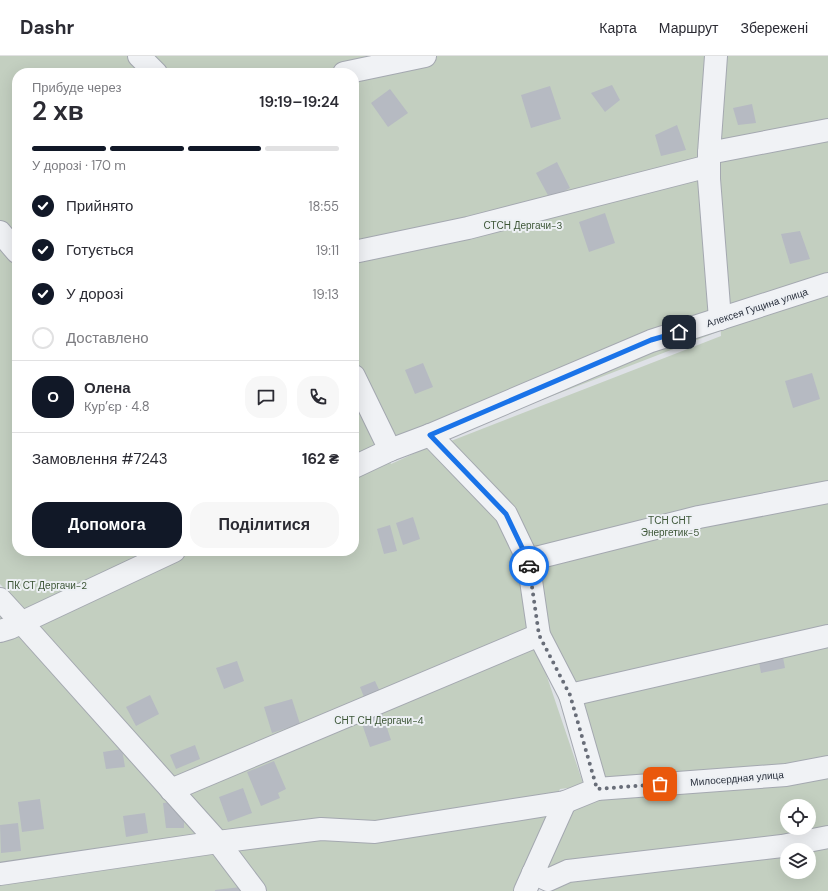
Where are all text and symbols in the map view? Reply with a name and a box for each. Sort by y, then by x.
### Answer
text: Dashr [20,15,74,40]
text: Карта [599,19,637,37]
text: Маршрут [659,19,718,37]
text: Збережені [740,19,808,37]
text: Прибуде через [32,79,121,96]
text: 19:19–19:24 [259,92,339,112]
text: 2 хв [32,94,84,128]
text: У дорозі · 170 m [32,157,126,174]
icon: check [32,195,54,217]
text: Прийнято [66,196,133,216]
text: 18:55 [309,198,339,215]
park label: СТСН Дергачи-3 [484,219,563,232]
icon: check [32,239,54,261]
text: Готується [66,240,134,260]
text: 19:11 [316,242,339,259]
icon: check [32,283,54,305]
text: У дорозі [66,284,123,304]
street label: Алексея Гущина улица [705,285,810,330]
text: 19:13 [312,286,339,303]
pin [662,315,696,349]
icon: home [668,321,690,343]
text: Доставлено [66,328,149,348]
button: chat [245,376,287,418]
button: phone [297,376,339,418]
text: Олена [84,378,131,398]
text: О [47,387,59,407]
text: Кур’єр · 4.8 [84,398,150,415]
text: Замовлення #7243 [32,449,168,469]
text: 162 ₴ [302,449,339,469]
button: Допомога [32,502,182,548]
button: Поділитися [190,502,339,548]
park label: ТСН СНТ Энергетик-5 [641,514,699,539]
courier [509,546,549,586]
icon: car [518,555,540,577]
park label: ПК СТ Дергачи-2 [7,579,87,592]
park label: СНТ СН Дергачи-4 [334,714,424,727]
pin [643,767,677,801]
street label: Милосердная улица [690,768,785,789]
icon: bag [649,773,671,795]
map controls [780,799,816,879]
button: locate [780,799,816,835]
button: layers [780,843,816,879]

